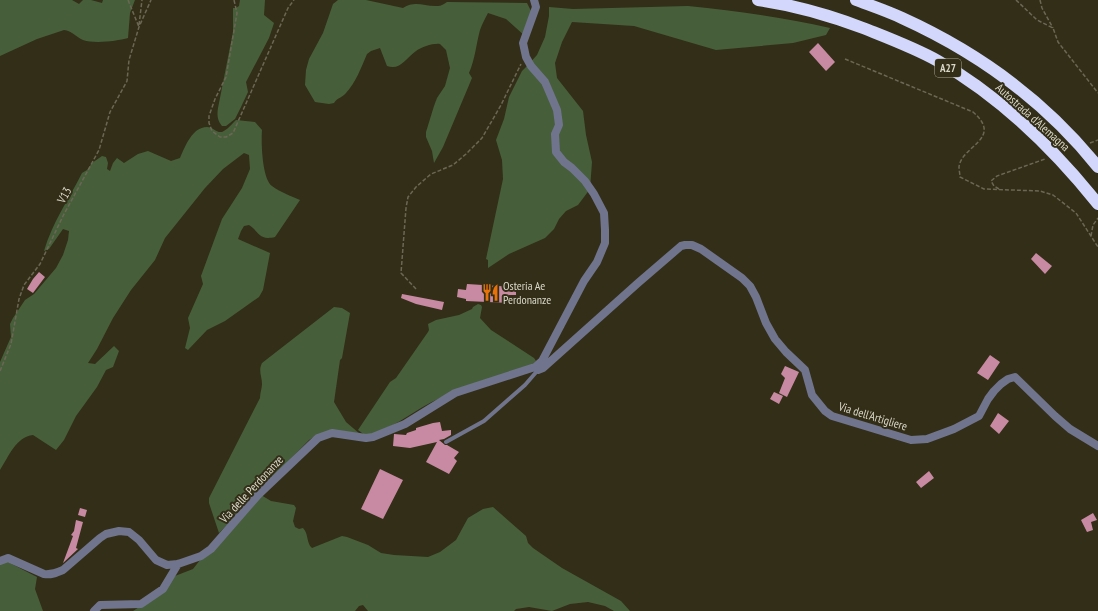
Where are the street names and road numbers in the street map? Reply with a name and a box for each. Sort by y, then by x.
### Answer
road number: A27 [935,59,961,77]
street label: Autostrada d'Alemagna [993,80,1073,154]
street label: V13 [53,184,75,207]
street label: Via dell'Artigliere [836,398,909,434]
street label: Via delle Perdonanze [215,452,286,527]

